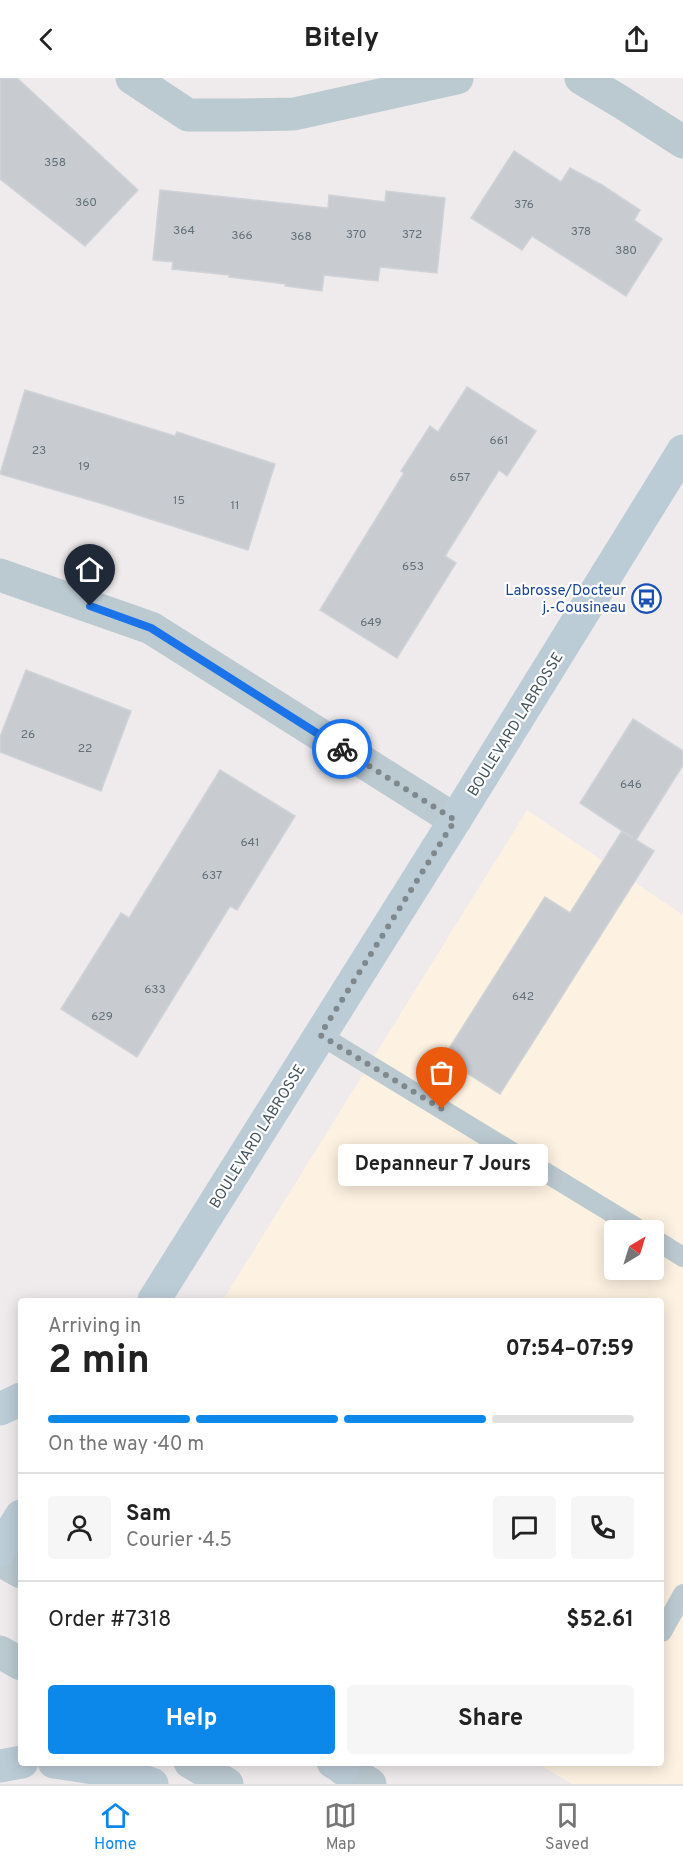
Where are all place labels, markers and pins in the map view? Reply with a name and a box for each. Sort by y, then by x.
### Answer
pin [64,544,115,606]
place label: Labrosse/Docteur j.-Cousineau [505,582,626,618]
bus stop icon: Labrosse/Docteur j.-Cousineau [631,583,663,615]
pin [416,1047,467,1109]
callout: Depanneur 7 Jours [337,1145,547,1187]

